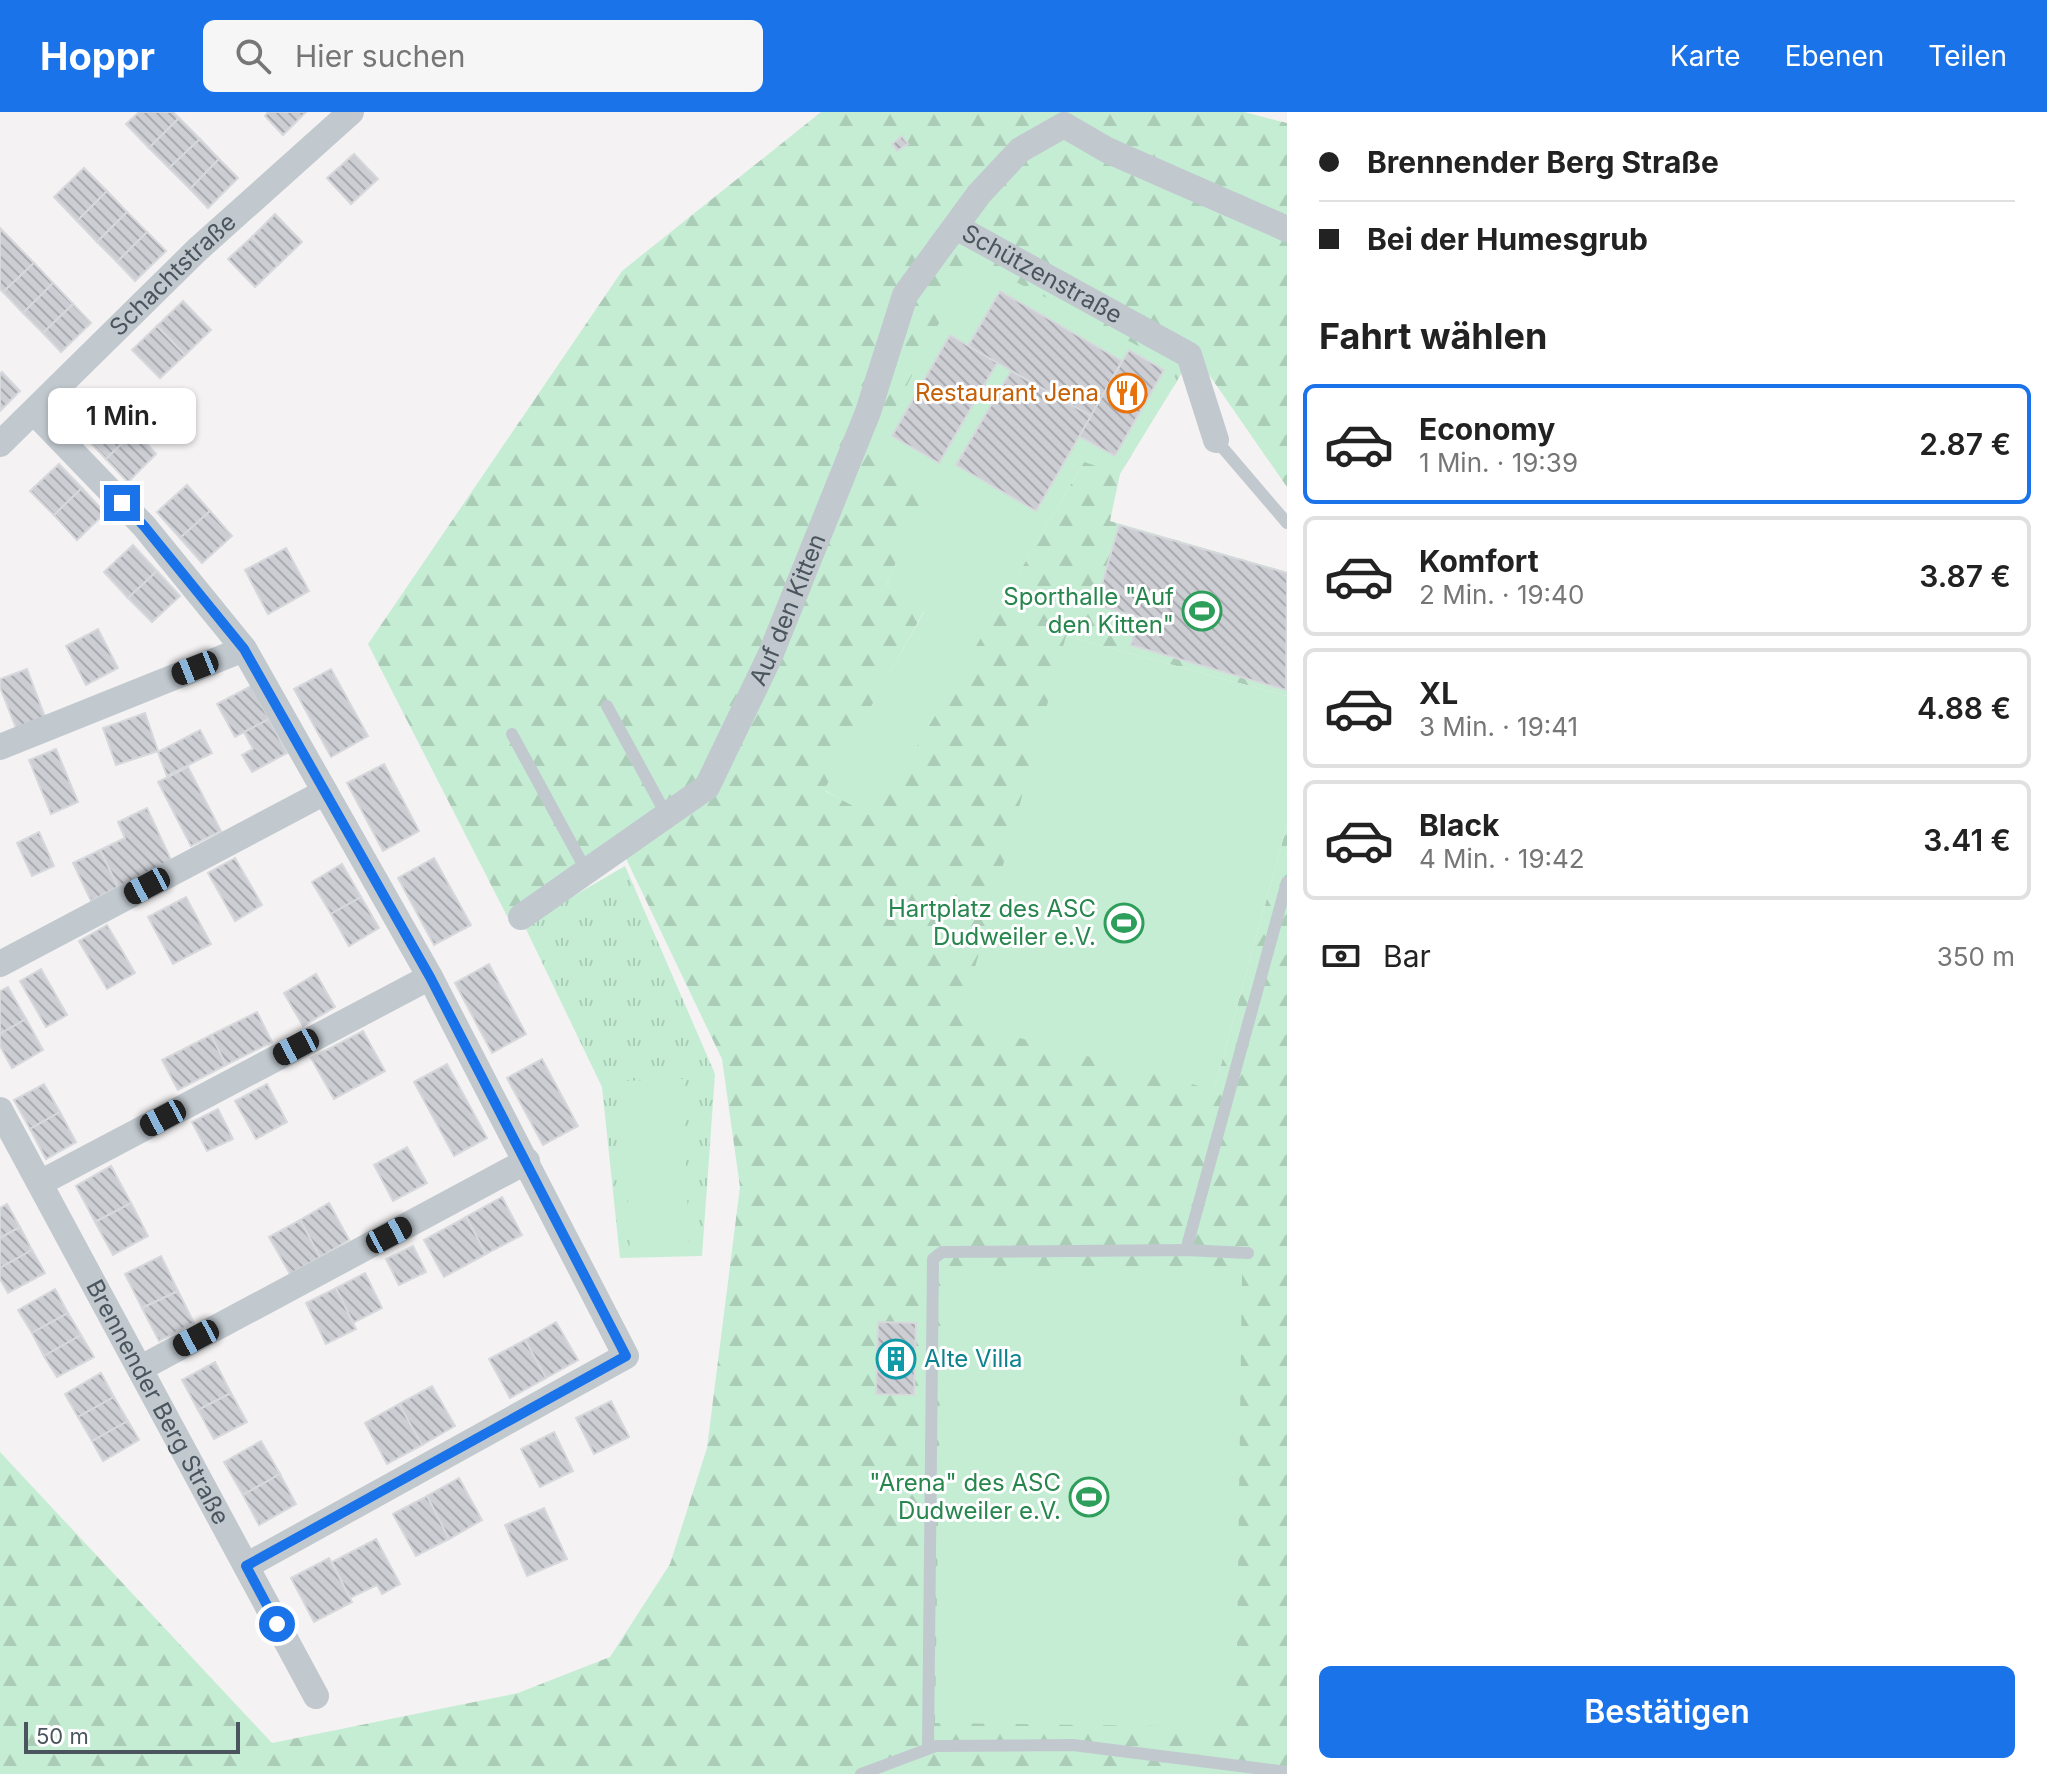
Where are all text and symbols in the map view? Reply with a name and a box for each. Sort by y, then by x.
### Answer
search box [203,20,763,92]
text: Hoppr [40,33,155,79]
icon: search [231,34,275,78]
text: Hier suchen [295,38,466,74]
text: Karte [1670,39,1741,73]
text: Ebenen [1785,39,1884,73]
text: Teilen [1928,39,2007,73]
text: Brennender Berg Straße [1367,144,1719,180]
street label: Schachtstraße [103,207,242,342]
street label: Schützenstraße [957,218,1127,329]
text: Bei der Humesgrub [1367,221,1648,257]
text: Fahrt wählen [1319,314,1547,358]
restaurant icon: Restaurant Jena [1106,372,1148,414]
place label: Restaurant Jena [915,378,1099,407]
callout: 1 Min. [48,387,196,443]
text: 1 Min. [86,400,158,431]
icon: car [1323,408,1395,480]
text: Economy [1419,411,1555,447]
text: 2.87 € [1919,426,2011,462]
text: 1 Min. · 19:39 [1419,447,1578,478]
route end [104,485,140,521]
street label: Auf den Kitten [743,529,832,690]
icon: car [1323,540,1395,612]
text: Komfort [1419,543,1539,579]
text: 3.87 € [1919,558,2011,594]
text: 2 Min. · 19:40 [1419,579,1584,610]
place label: Sporthalle "Auf den Kitten" [1003,582,1174,639]
sports icon: Sporthalle "Auf den Kitten" [1181,590,1223,632]
car [168,648,222,688]
icon: car [1323,672,1395,744]
text: XL [1419,675,1458,711]
text: 4.88 € [1917,690,2011,726]
text: 3 Min. · 19:41 [1419,711,1578,742]
icon: car [1323,804,1395,876]
text: Black [1419,807,1499,843]
text: 3.41 € [1923,822,2011,858]
text: 4 Min. · 19:42 [1419,843,1585,874]
car [120,864,174,908]
place label: Hartplatz des ASC Dudweiler e.V. [888,894,1096,951]
sports icon: Hartplatz des ASC Dudweiler e.V. [1103,902,1145,944]
icon: cash [1319,934,1363,978]
text: Bar [1383,938,1431,974]
text: 350 m [1937,941,2015,972]
car [269,1025,323,1069]
car [136,1096,190,1140]
car [362,1213,416,1257]
street label: Brennender Berg Straße [80,1275,236,1529]
car [169,1316,223,1360]
building icon: Alte Villa [875,1338,917,1380]
place label: Alte Villa [924,1344,1023,1373]
place label: "Arena" des ASC Dudweiler e.V. [869,1468,1061,1525]
sports icon: "Arena" des ASC Dudweiler e.V. [1068,1476,1110,1518]
route start [259,1606,295,1642]
button: Bestätigen [1319,1666,2015,1758]
scale bar [24,1718,240,1754]
text: 50 m [36,1723,89,1749]

